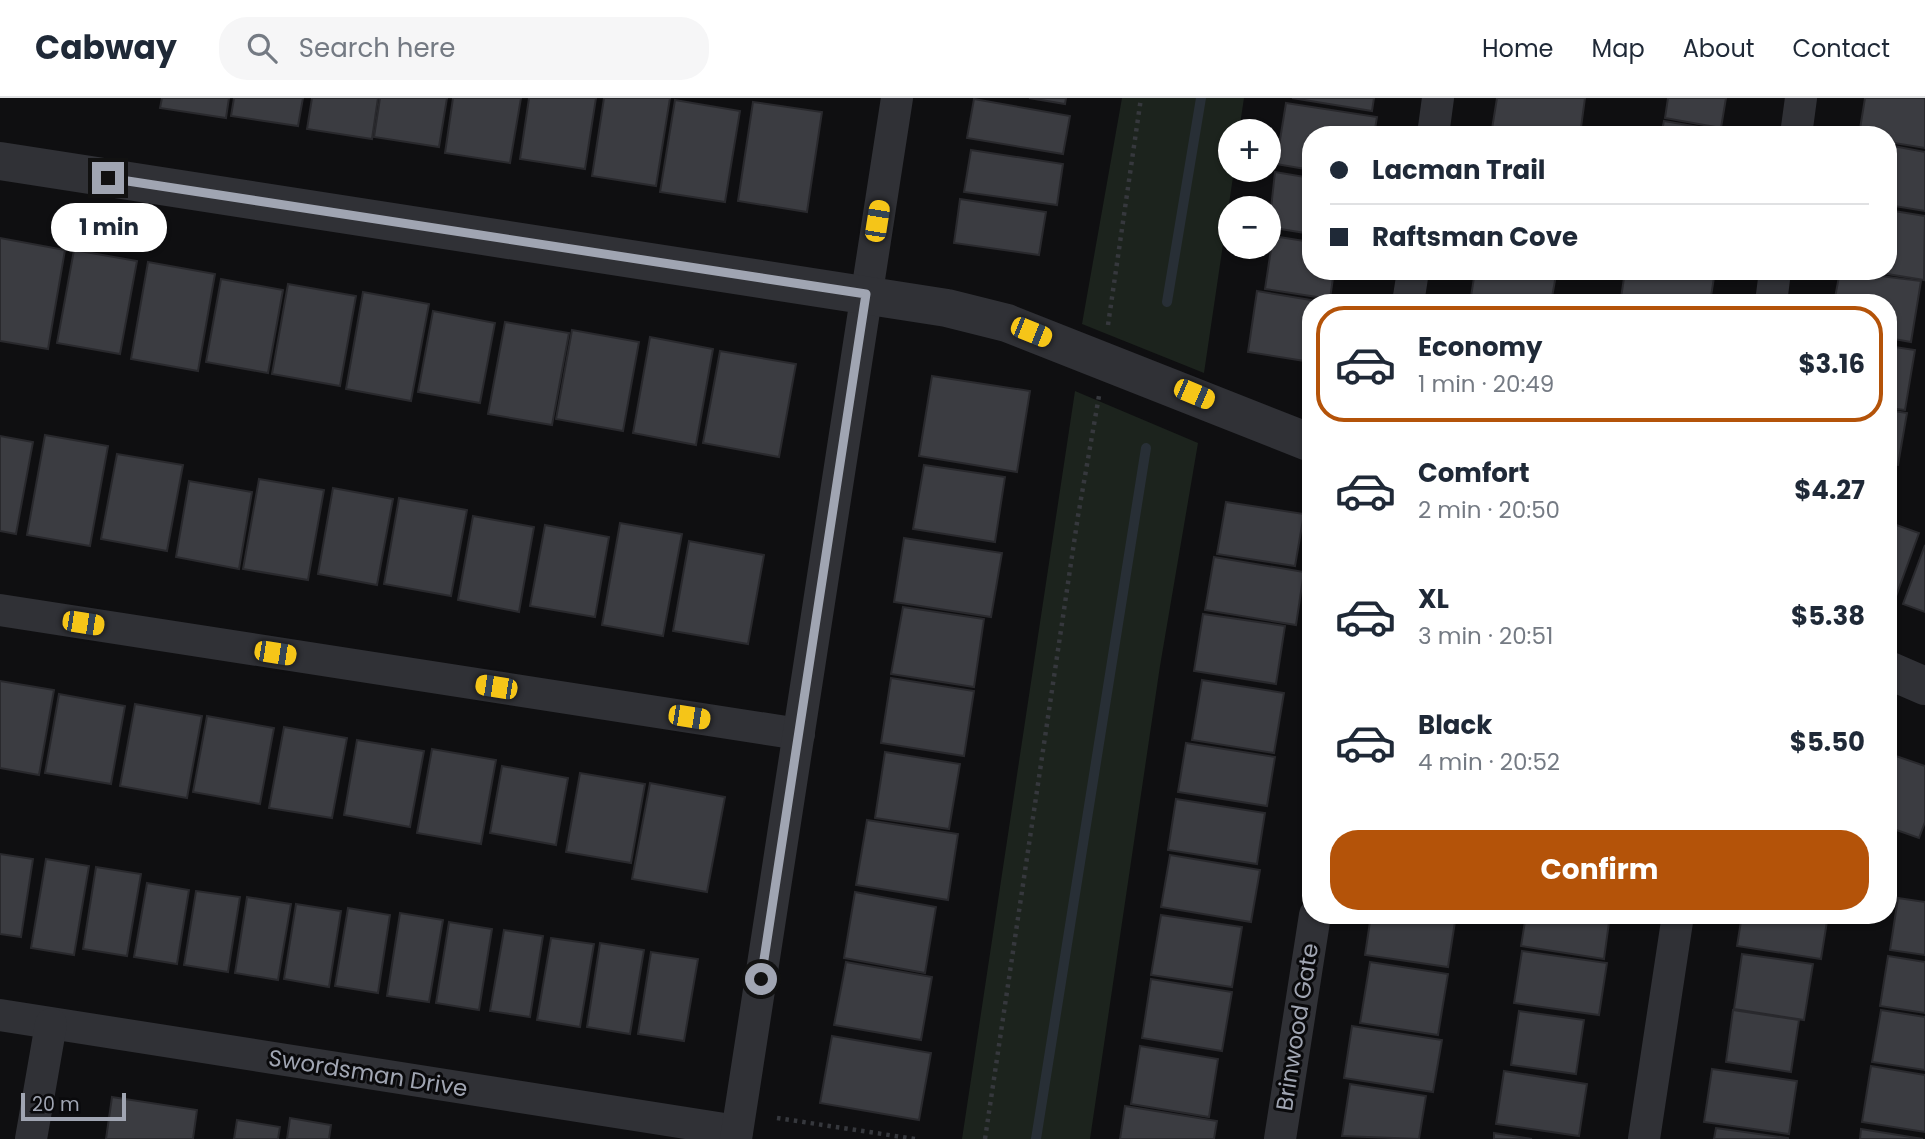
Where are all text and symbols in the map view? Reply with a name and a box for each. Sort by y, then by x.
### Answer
search box [219,17,709,80]
text: Cabway [35,24,177,71]
icon: search [243,29,281,67]
text: Search here [299,30,455,66]
text: Home [1482,32,1554,65]
text: Map [1592,32,1645,65]
text: About [1683,32,1754,65]
text: Contact [1792,32,1890,65]
map controls [1218,119,1281,259]
button: + [1218,119,1281,182]
text: Lacman Trail [1372,152,1546,188]
route end [92,162,124,194]
button: − [1218,196,1281,259]
car [864,199,891,243]
callout: 1 min [50,202,166,252]
text: 1 min [79,211,139,243]
text: Raftsman Cove [1372,219,1578,255]
car [1008,314,1055,350]
text: Economy [1418,329,1542,365]
icon: car [1334,333,1397,396]
text: $3.16 [1798,346,1865,382]
text: 1 min · 20:49 [1418,368,1554,400]
car [1171,376,1218,412]
text: Comfort [1418,455,1530,491]
icon: car [1334,459,1397,522]
text: $4.27 [1794,472,1865,508]
text: 2 min · 20:50 [1418,494,1560,526]
text: XL [1418,581,1449,617]
icon: car [1334,585,1397,648]
text: $5.38 [1791,598,1865,634]
car [61,609,106,637]
text: 3 min · 20:51 [1418,620,1553,652]
car [253,639,298,667]
car [474,673,519,701]
car [667,703,712,731]
text: Black [1418,707,1492,743]
icon: car [1334,711,1397,774]
text: $5.50 [1790,724,1865,760]
text: 4 min · 20:52 [1418,746,1560,778]
button: Confirm [1330,830,1869,910]
street label: Brinwood Gate [1268,941,1326,1113]
route start [745,963,777,995]
street label: Swordsman Drive [266,1041,470,1105]
scale bar [21,1090,126,1122]
text: 20 m [32,1091,80,1118]

